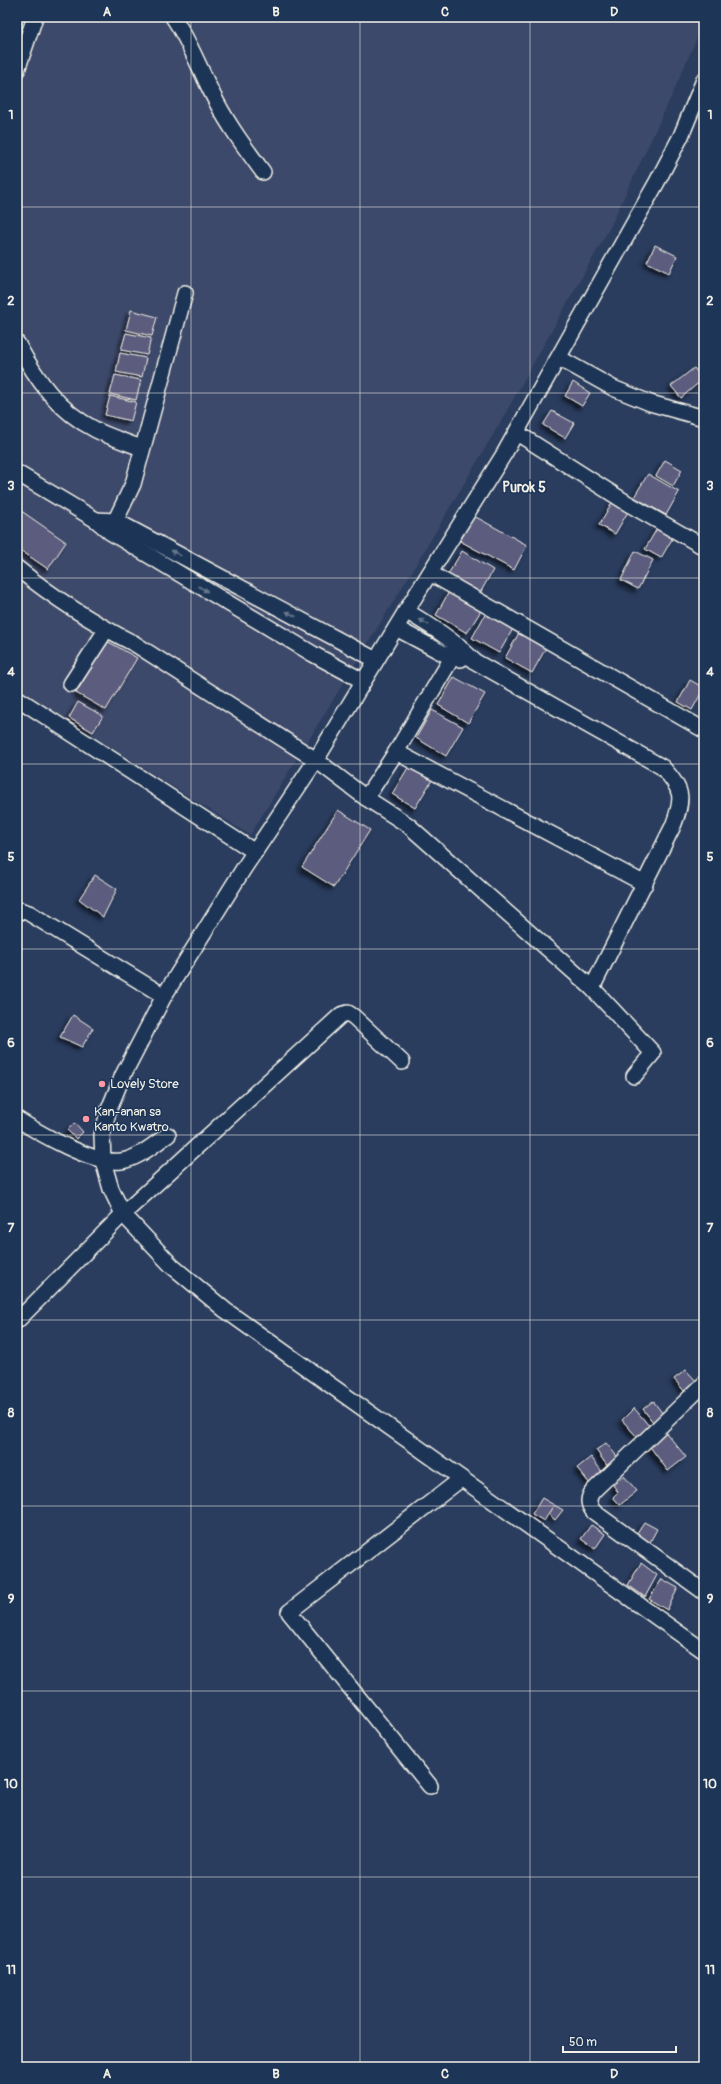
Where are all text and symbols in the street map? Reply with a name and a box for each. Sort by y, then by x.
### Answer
text: A [103,4,112,20]
text: B [272,4,280,20]
text: C [441,4,449,20]
text: D [610,4,618,20]
text: 1 [8,107,14,123]
text: 1 [707,107,713,123]
text: 2 [7,293,15,309]
text: 2 [706,293,714,309]
text: 3 [7,478,15,494]
text: 3 [706,478,714,494]
district label: Purok 5 [502,479,546,496]
one-way arrow [170,550,181,557]
one-way arrow [198,585,208,593]
one-way arrow [285,611,296,617]
one-way arrow [418,619,430,626]
text: 4 [7,664,15,680]
text: 4 [706,664,714,680]
text: 5 [7,849,15,865]
text: 5 [706,849,714,865]
text: 6 [7,1035,15,1051]
text: 6 [706,1035,714,1051]
place label: Lovely Store [110,1076,179,1092]
marker: Lovely Store [97,1079,107,1089]
place label: Kan-anan sa Kanto Kwatro [94,1104,169,1135]
marker: Kan-anan sa Kanto Kwatro [81,1114,91,1124]
text: 7 [8,1220,15,1236]
text: 7 [707,1220,714,1236]
text: 8 [8,1405,15,1421]
text: 8 [707,1405,714,1421]
text: 9 [8,1591,15,1607]
text: 9 [707,1591,714,1607]
text: 10 [4,1776,18,1792]
text: 10 [703,1776,717,1792]
text: 11 [6,1962,16,1978]
text: 11 [705,1962,715,1978]
scale bar [563,2028,676,2054]
text: 50 m [569,2035,597,2050]
text: A [103,2066,112,2082]
text: B [272,2066,280,2082]
text: C [441,2066,449,2082]
text: D [610,2066,618,2082]

